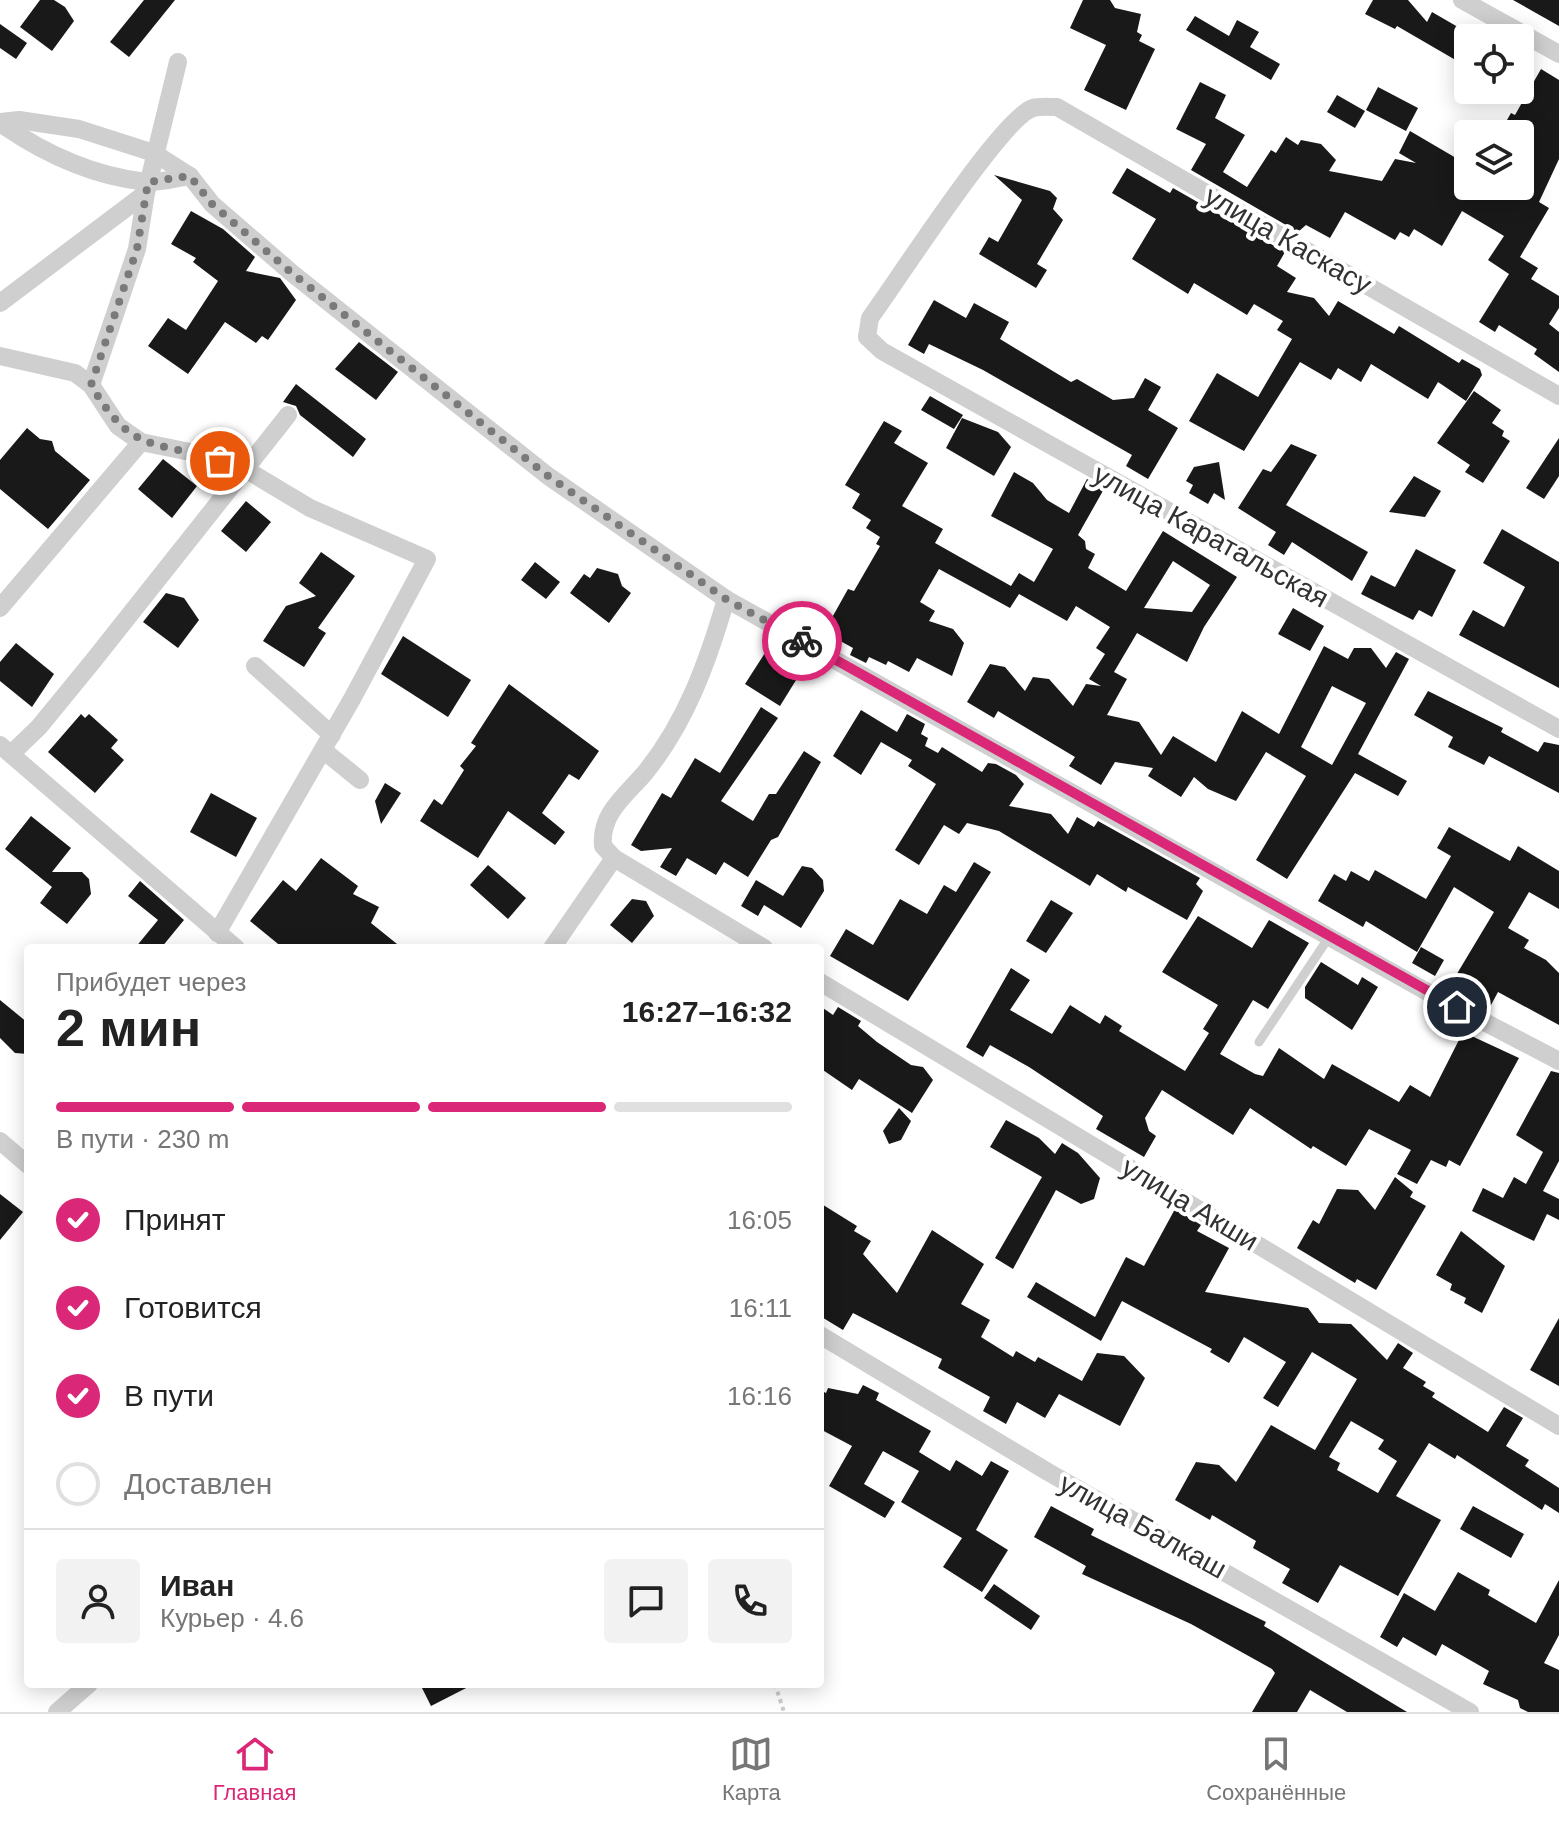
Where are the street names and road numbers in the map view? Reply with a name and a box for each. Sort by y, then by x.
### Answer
street label: улица Каскасу [1199,180,1377,300]
street label: улица Каратальская [1088,459,1334,613]
street label: улица Акши [1116,1151,1264,1257]
street label: улица Балкаш [1054,1467,1232,1585]

